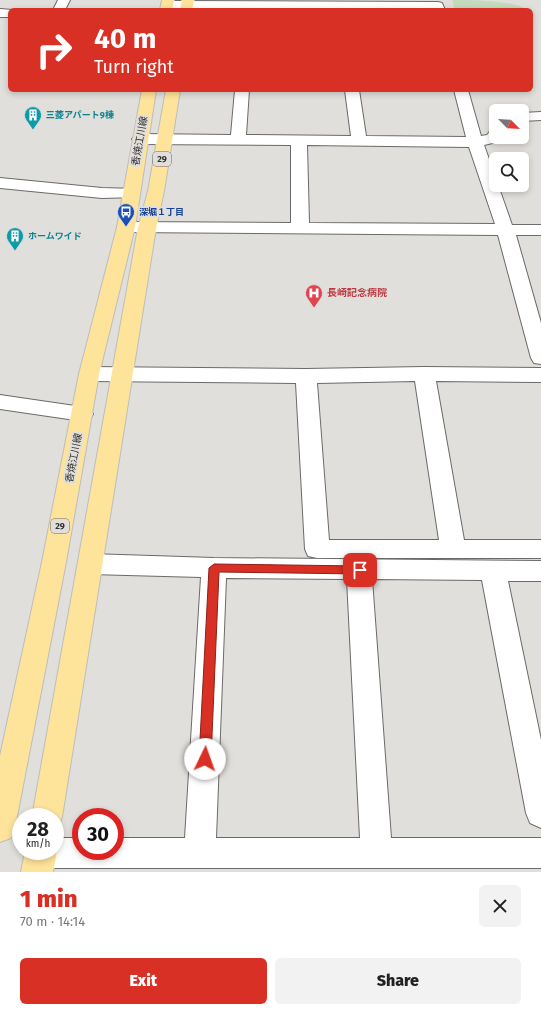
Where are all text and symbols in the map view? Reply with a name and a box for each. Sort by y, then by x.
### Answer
text: 40 m [94,22,157,55]
icon: right [28,24,80,76]
text: Turn right [94,56,174,78]
north arrow [489,104,529,144]
map controls [489,104,529,192]
building icon: 三菱アパート9棟 [23,105,43,130]
place label: 三菱アパート9棟 [46,109,114,120]
street label: 香焼江川線 [130,115,150,167]
road number: 29 [153,152,171,166]
button: search [489,152,529,192]
bus stop icon: 深堀１丁目 [116,202,136,227]
place label: 深堀１丁目 [139,207,184,217]
building icon: ホームワイド [5,226,25,251]
place label: ホームワイド [28,231,82,241]
hospital icon: 長崎記念病院 [304,283,324,308]
place label: 長崎記念病院 [327,287,387,299]
street label: 香焼江川線 [63,432,85,484]
road number: 29 [51,519,69,533]
pin [343,553,377,587]
icon: arrive [349,559,371,581]
position arrow [184,738,226,780]
speed limit sign: 30 [72,808,124,860]
text: 28 [27,817,49,841]
text: km/h [26,838,50,850]
text: 1 min [20,885,78,913]
button: close [479,885,521,927]
text: 70 m · 14:14 [20,914,85,929]
button: Exit [20,958,267,1004]
button: Share [275,958,521,1004]

